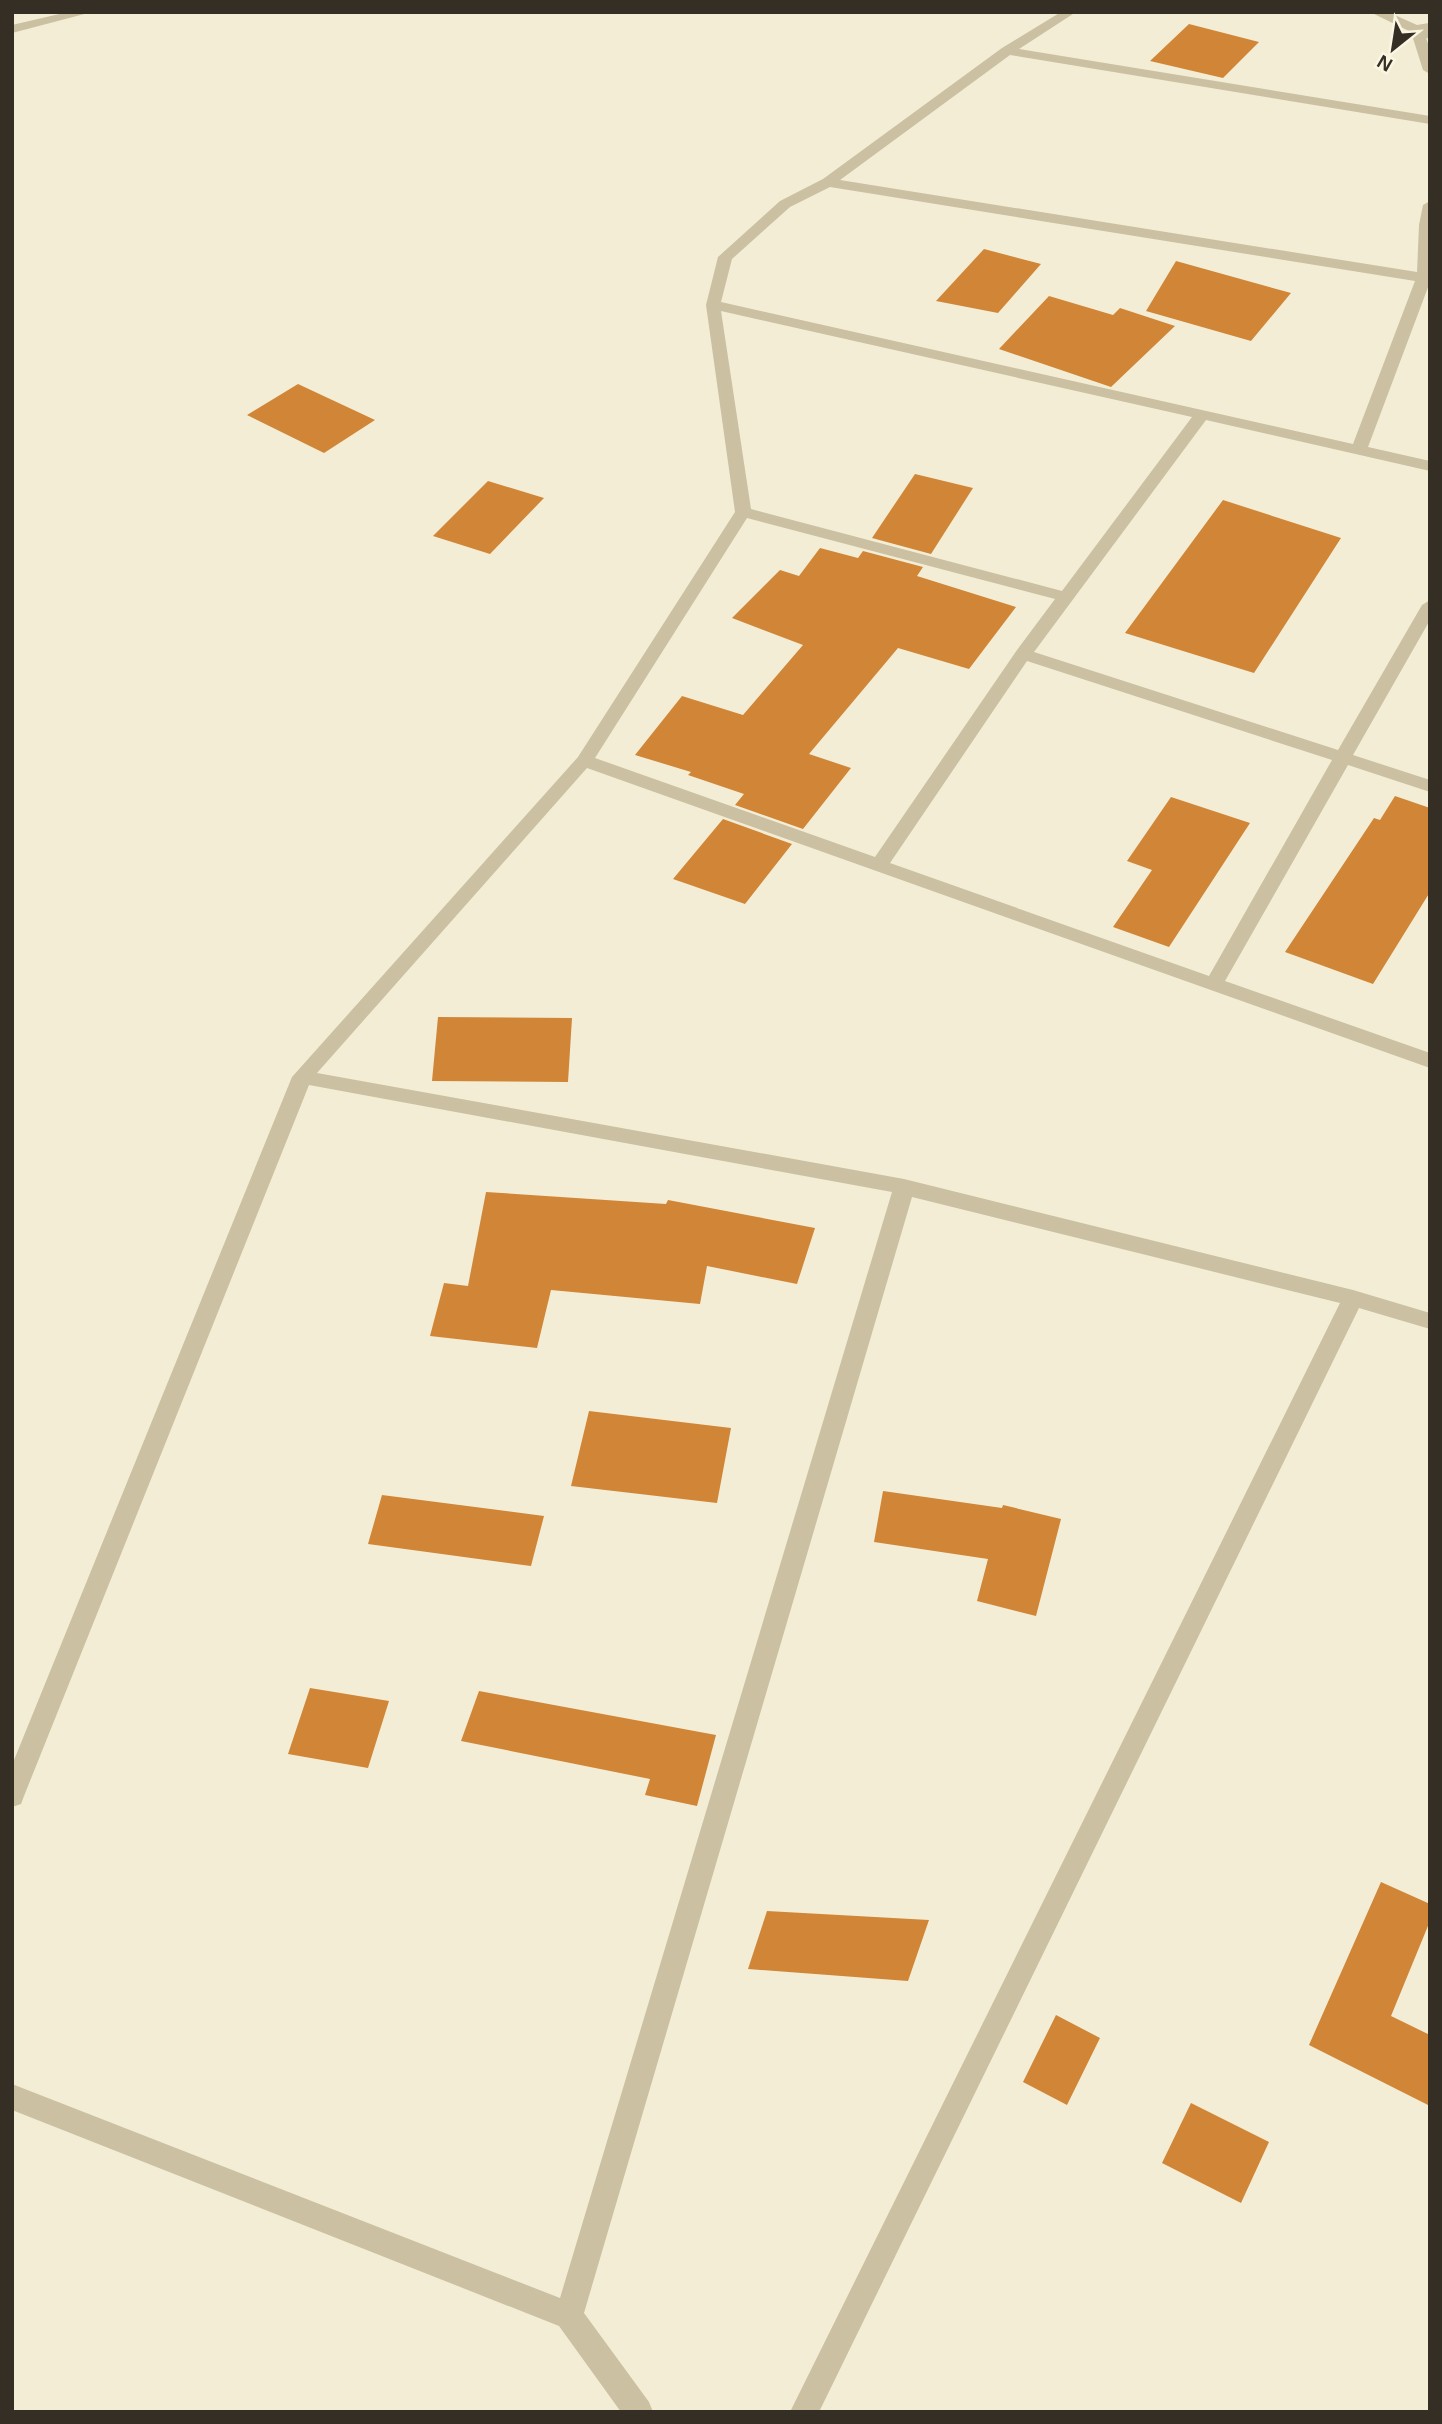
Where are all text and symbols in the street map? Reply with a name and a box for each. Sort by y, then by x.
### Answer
north arrow [1358,14,1428,84]
text: N [1374,51,1396,76]

